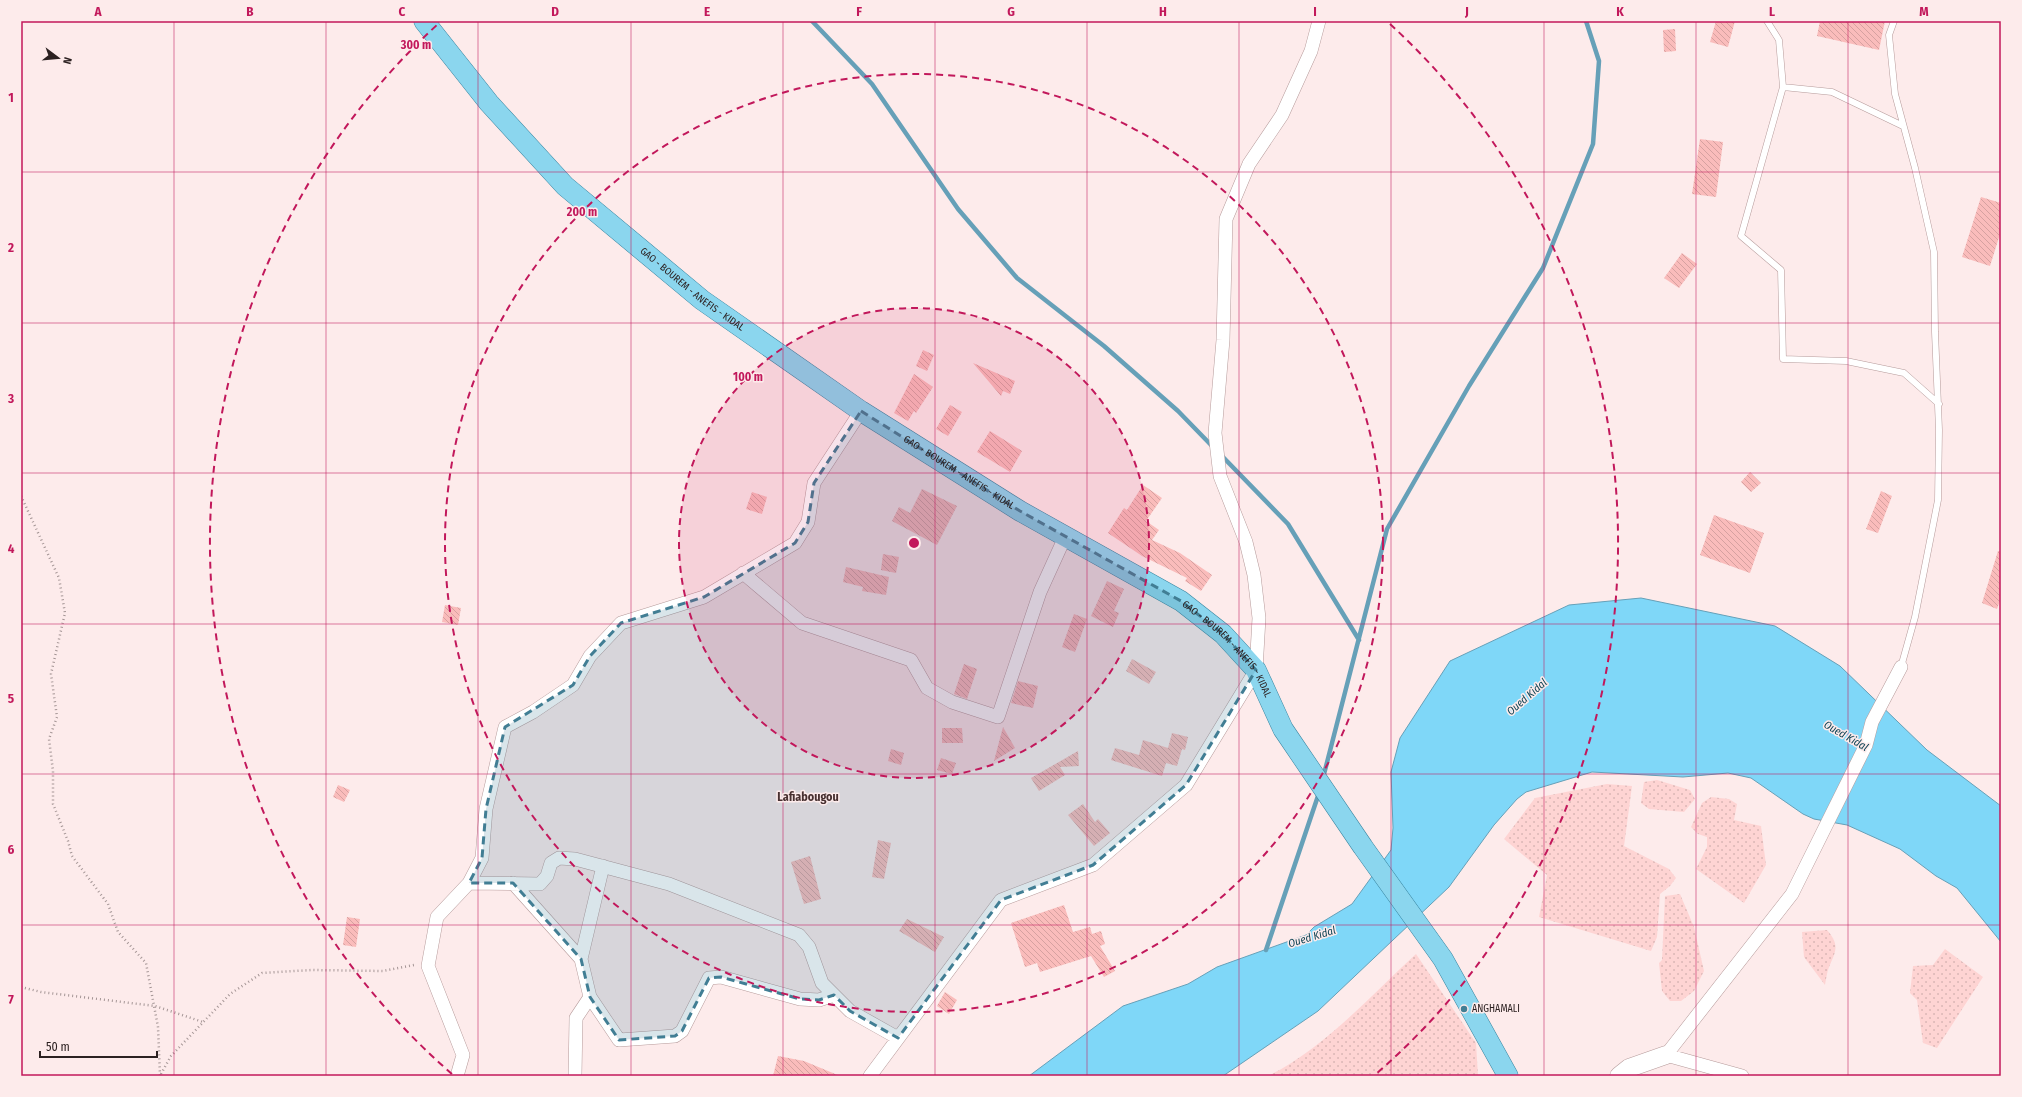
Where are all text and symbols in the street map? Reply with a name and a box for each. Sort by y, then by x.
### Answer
text: A [93,4,102,19]
text: B [246,4,254,19]
text: C [399,4,406,19]
text: D [551,4,559,19]
text: E [704,4,710,19]
text: F [856,4,862,19]
text: G [1007,4,1015,19]
text: H [1159,4,1167,19]
text: I [1313,4,1317,19]
text: J [1464,4,1469,19]
text: K [1616,4,1624,19]
text: L [1769,4,1775,19]
text: M [1919,4,1929,19]
north arrow [38,38,78,78]
text: 300 m [400,38,431,52]
text: N [60,56,74,66]
text: 1 [8,90,14,105]
text: 200 m [566,205,597,219]
text: 2 [7,240,14,255]
street label: GAO - BOUREM - ANEFIS - KIDAL [638,245,747,334]
text: 100 m [733,370,763,384]
text: 3 [7,391,14,406]
street label: GAO - BOUREM - ANEFIS - KIDAL [901,433,1017,512]
centre of rings [907,536,921,550]
text: 4 [8,541,15,556]
street label: GAO - BOUREM - ANEFIS - KIDAL [1180,598,1274,700]
water label: Oued Kidal [1504,676,1550,718]
text: 5 [8,691,14,706]
water label: Oued Kidal [1821,718,1871,754]
district label: Lafiabougou [777,790,839,804]
text: 6 [8,842,15,857]
water label: Oued Kidal [1287,924,1338,950]
text: 7 [8,992,14,1007]
place label: ANGHAMALI [1472,1003,1520,1015]
marker: ANGHAMALI [1459,1004,1469,1014]
scale bar [40,1033,157,1059]
text: 50 m [46,1040,70,1054]

